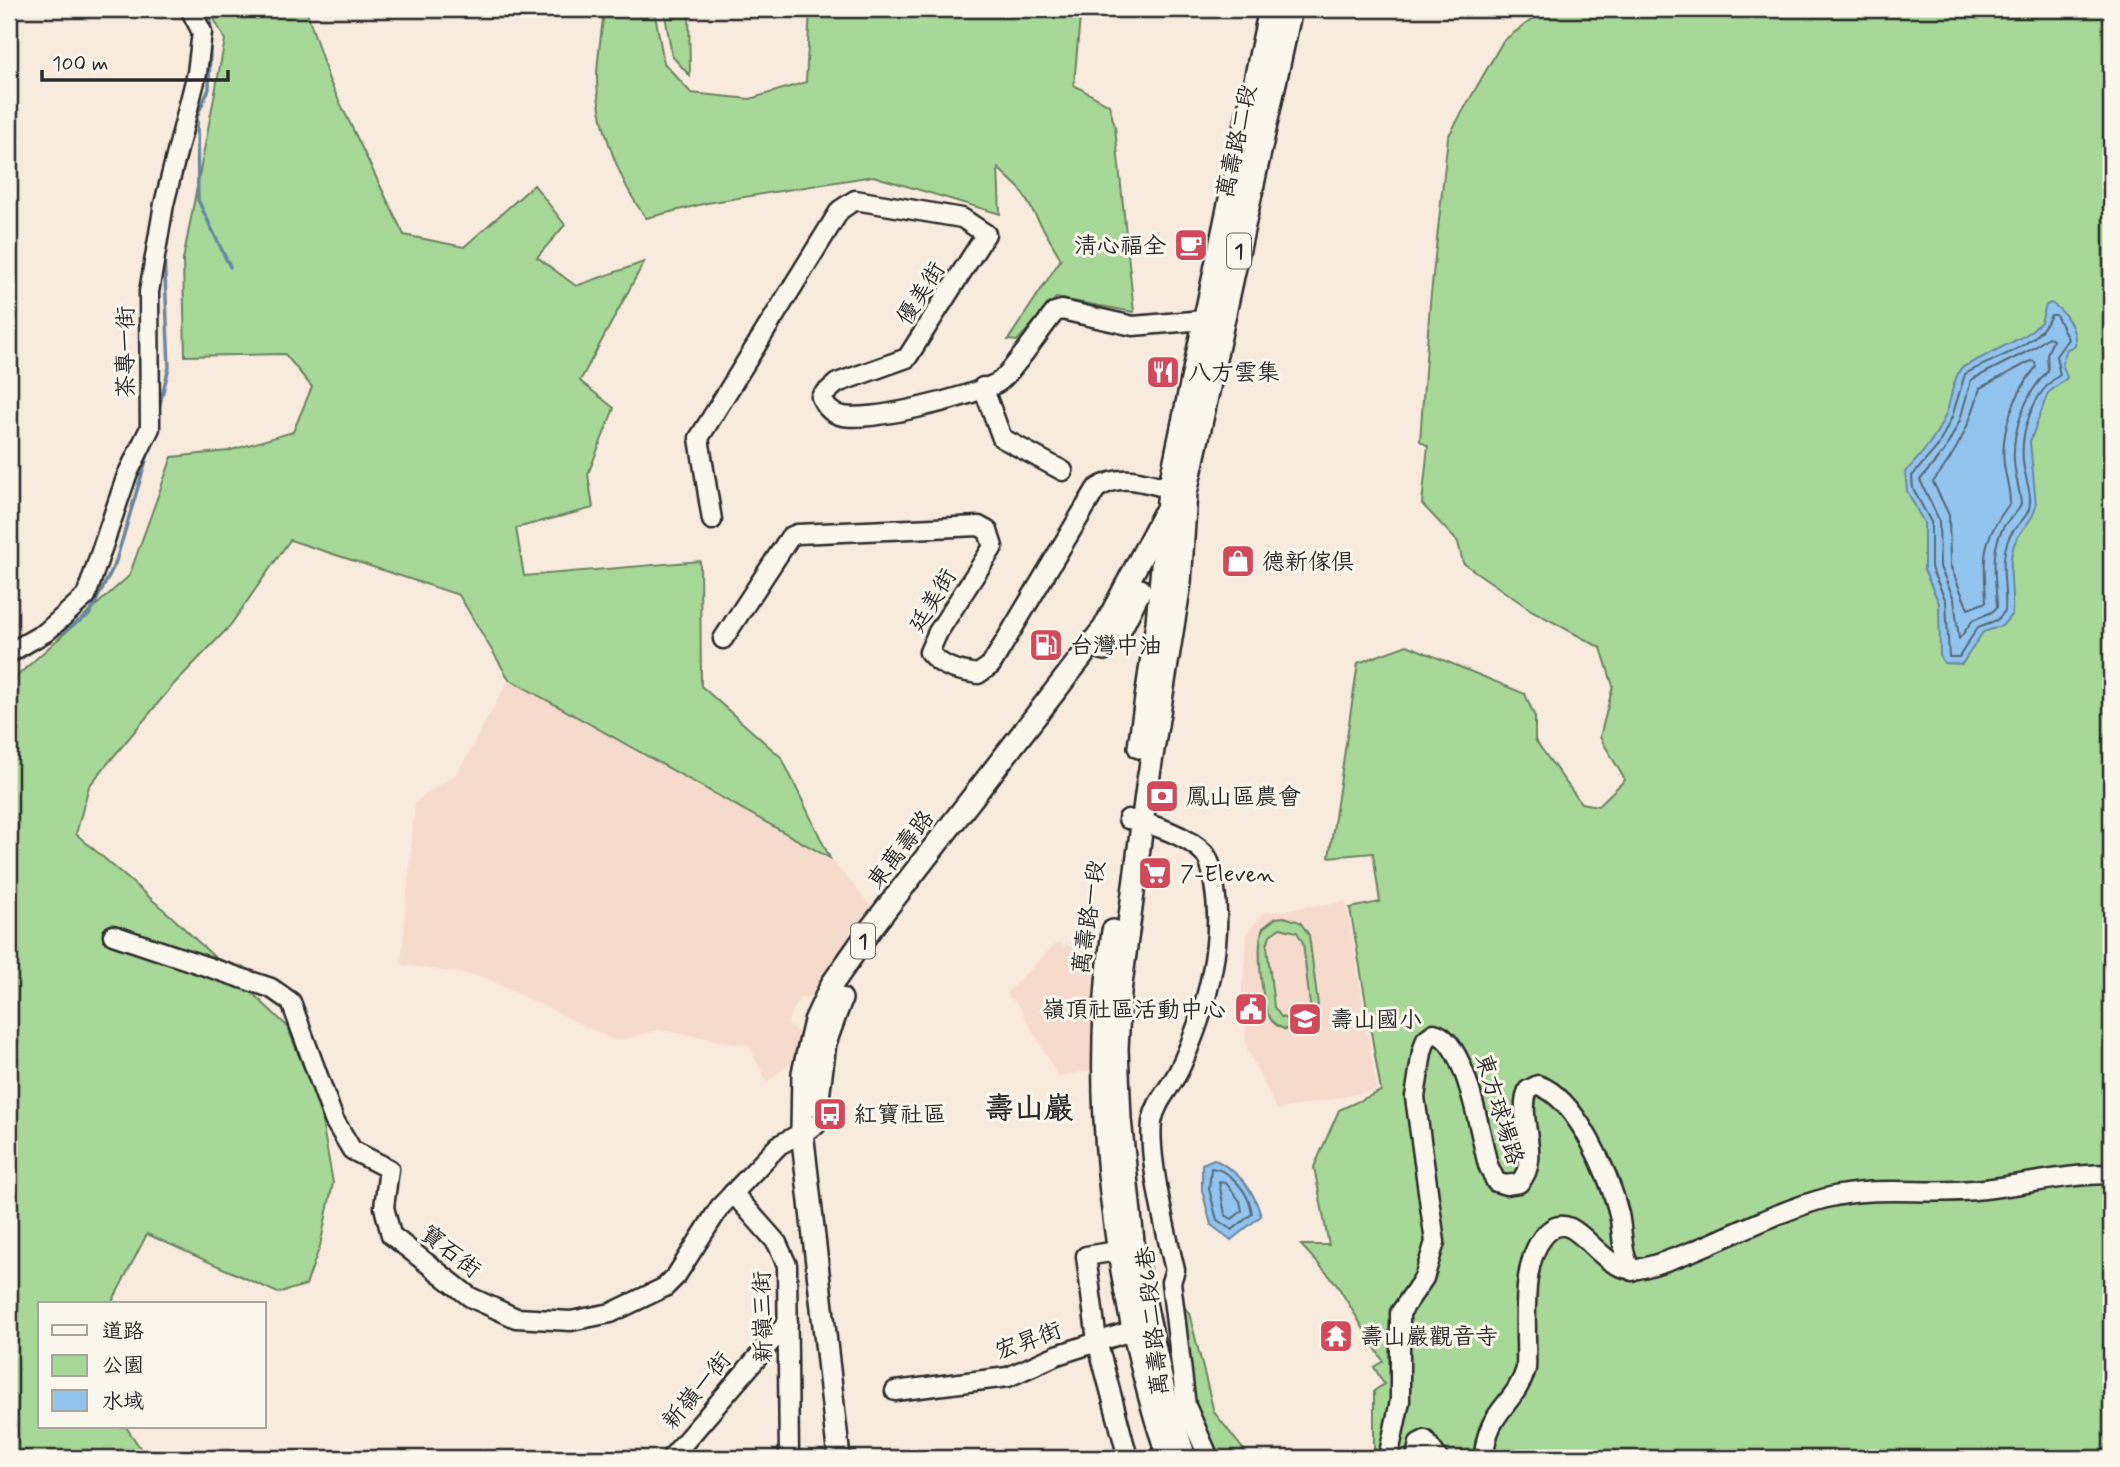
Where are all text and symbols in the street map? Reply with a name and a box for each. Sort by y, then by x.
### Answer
scale bar [42,38,228,82]
text: 100 m [52,50,108,78]
street label: 萬壽路二段 [1211,82,1265,201]
cafe icon: 清心福全 [1172,226,1210,264]
place label: 清心福全 [1074,232,1166,262]
road number: 1 [1227,233,1251,268]
street label: 優美街 [891,257,953,331]
street label: 茶專一街 [112,306,142,398]
restaurant icon: 八方雲集 [1144,353,1182,391]
place label: 八方雲集 [1188,359,1280,389]
shop icon: 德新傢俱 [1219,542,1257,580]
place label: 德新傢俱 [1262,548,1354,578]
street label: 廷美街 [903,564,964,638]
fuel station icon: 台灣中油 [1027,626,1065,664]
place label: 台灣中油 [1070,632,1162,662]
bank icon: 鳳山區農會 [1143,777,1181,815]
place label: 鳳山區農會 [1186,783,1301,813]
street label: 東萬壽路 [861,805,942,896]
supermarket icon: 7-Eleven [1136,854,1174,892]
street label: 萬壽路一段 [1067,858,1113,976]
place label: 7-Eleven [1180,860,1275,890]
road number: 1 [851,923,875,958]
public building icon: 嶺頂社區活動中心 [1232,990,1270,1028]
place label: 嶺頂社區活動中心 [1042,996,1226,1026]
school or university icon: 壽山國小 [1286,1000,1324,1038]
place label: 壽山國小 [1330,1006,1422,1036]
street label: 東方球場路 [1467,1050,1529,1169]
district label: 壽山巖 [984,1090,1074,1129]
bus stop icon: 紅寶社區 [811,1095,849,1133]
place label: 紅寶社區 [854,1101,946,1131]
street label: 寶石街 [413,1220,486,1286]
street label: 萬壽路二段6巷 [1131,1244,1177,1397]
street label: 新嶺三街 [748,1271,780,1363]
legend [38,1302,266,1428]
street label: 宏昇街 [991,1316,1066,1368]
temple icon: 壽山巖觀音寺 [1317,1317,1355,1355]
text: 道路 [102,1318,144,1346]
place label: 壽山巖觀音寺 [1360,1323,1498,1353]
street label: 新嶺一街 [656,1346,739,1436]
text: 公園 [102,1352,144,1380]
text: 水域 [102,1388,144,1416]

